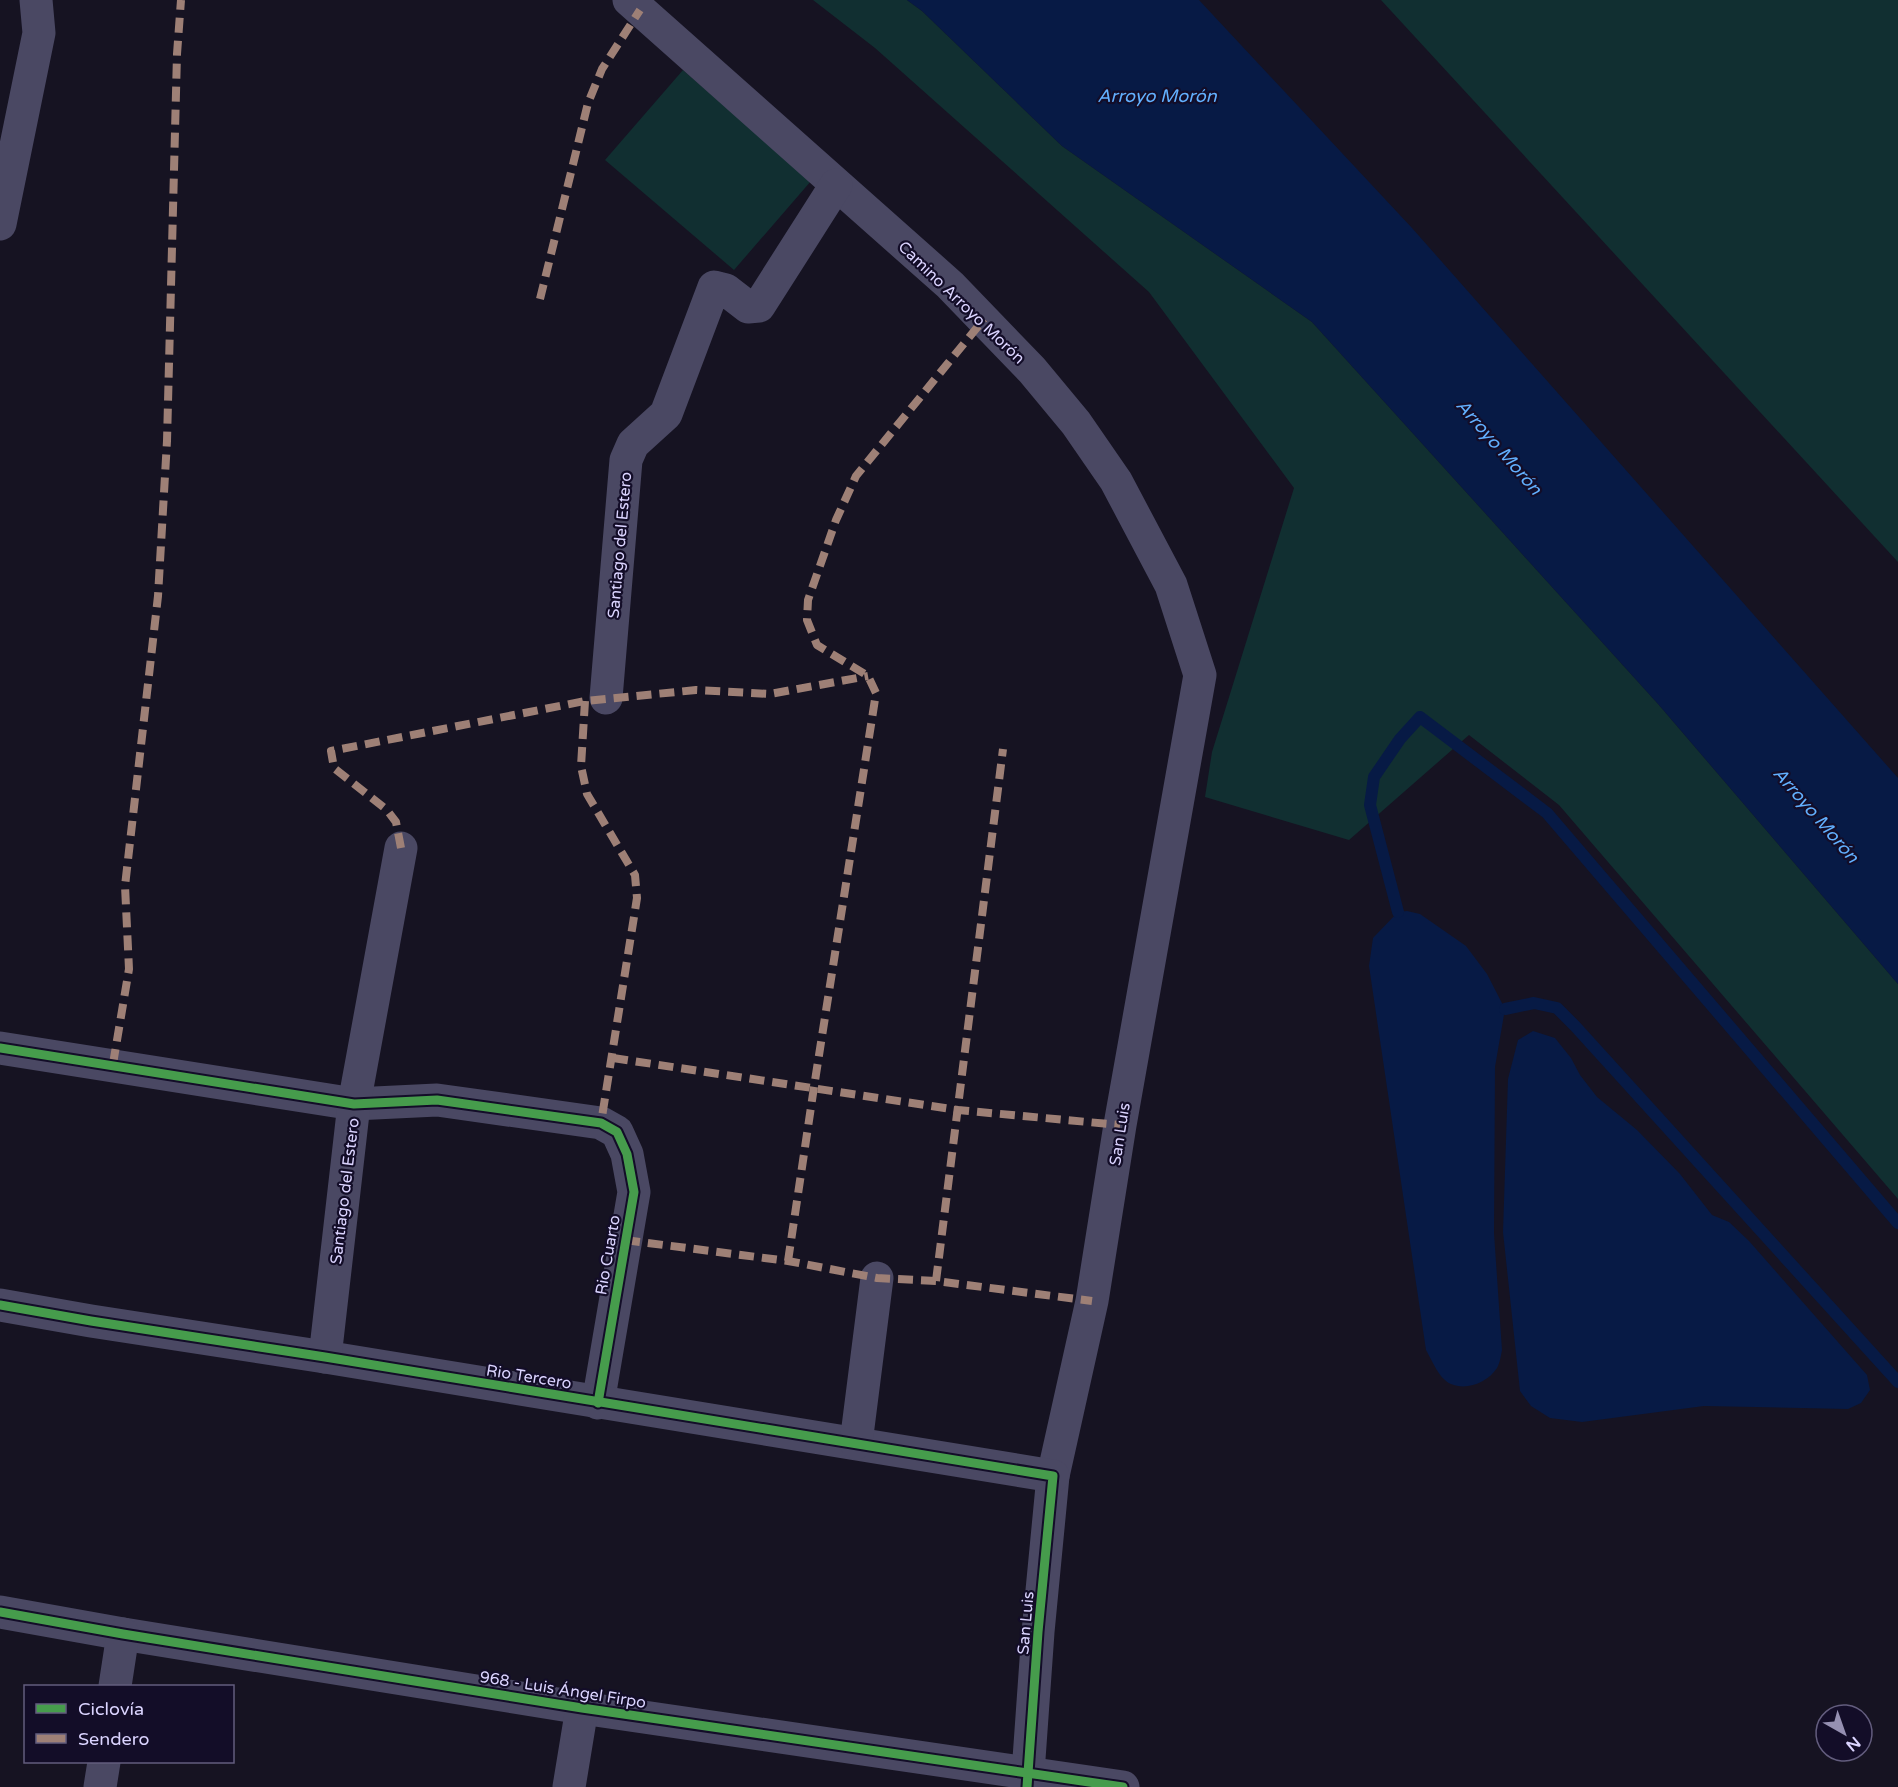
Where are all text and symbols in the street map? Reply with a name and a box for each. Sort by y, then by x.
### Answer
water label: Arroyo Morón [1097,85,1218,107]
street label: Camino Arroyo Morón [894,237,1029,368]
water label: Arroyo Morón [1452,395,1547,500]
street label: Santiago del Estero [604,471,636,619]
water label: Arroyo Morón [1769,763,1864,868]
street label: San Luis [1105,1101,1135,1167]
street label: Santiago del Estero [326,1117,364,1265]
street label: Rio Cuarto [591,1214,625,1297]
street label: Rio Tercero [485,1360,573,1394]
street label: San Luis [1013,1591,1039,1656]
street label: 968 - Luis Ángel Firpo [478,1667,647,1713]
legend [24,1685,234,1763]
text: Ciclovía [78,1698,144,1720]
north arrow [1814,1703,1874,1763]
text: Sendero [78,1728,149,1750]
text: N [1842,1732,1864,1756]

